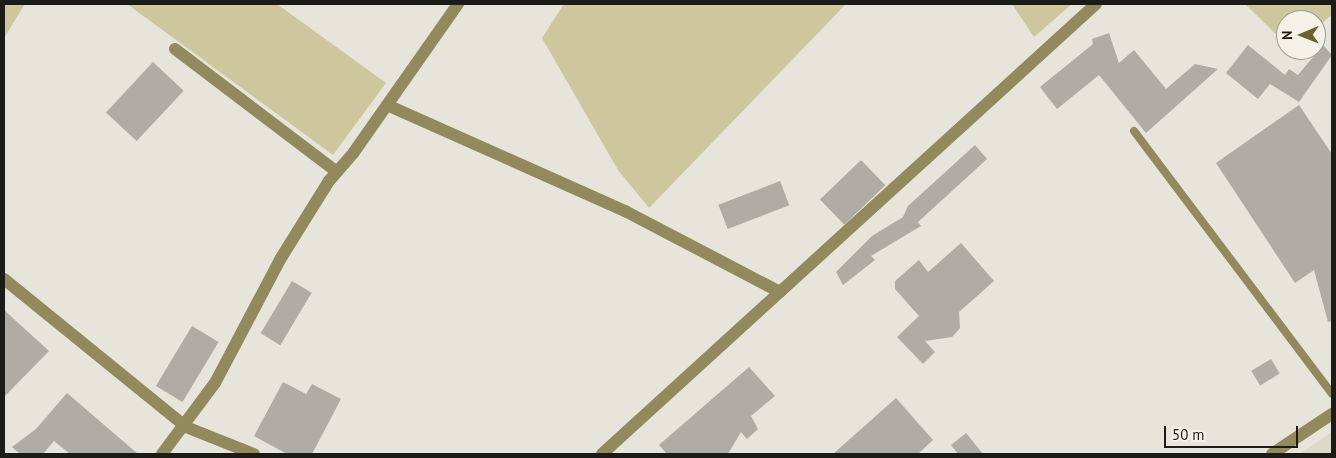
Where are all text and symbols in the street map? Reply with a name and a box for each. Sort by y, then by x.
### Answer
north arrow [1276,10,1326,60]
text: N [1278,30,1296,40]
scale bar [1166,416,1300,448]
text: 50 m [1172,425,1205,444]

